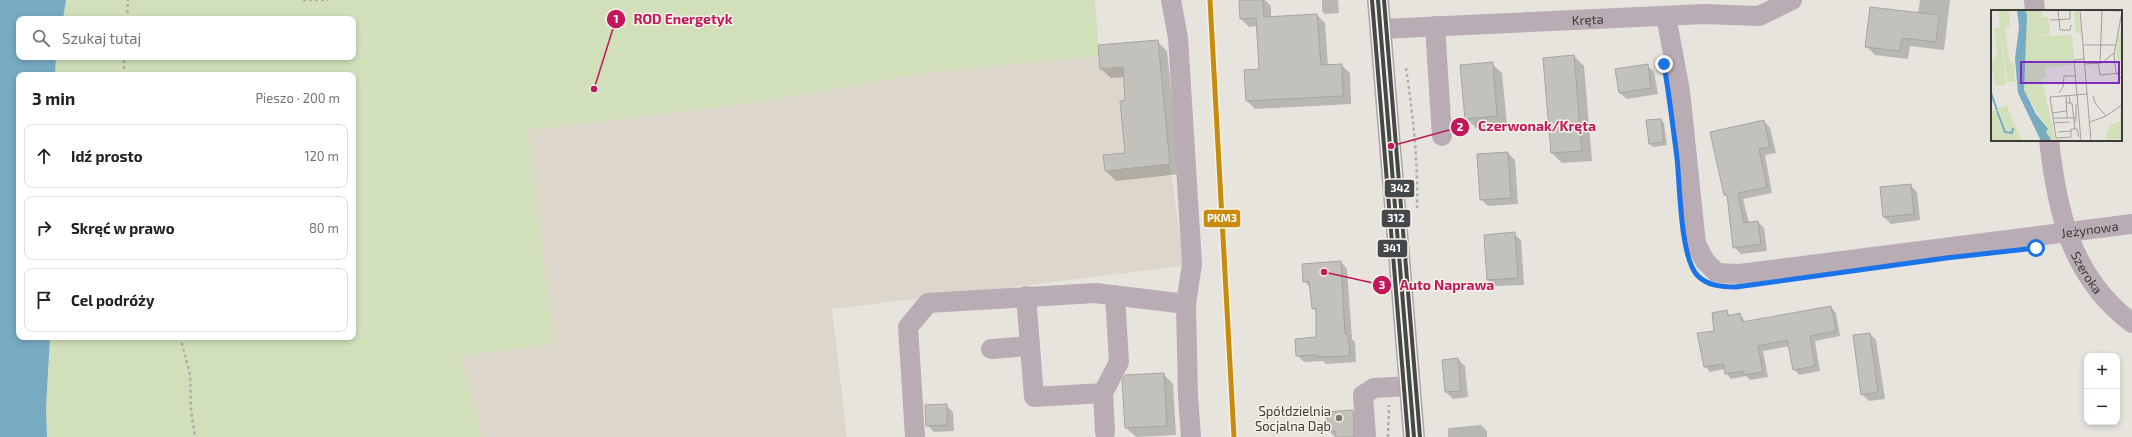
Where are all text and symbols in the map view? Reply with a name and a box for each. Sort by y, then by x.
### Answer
callout: ROD Energetyk [606,6,741,32]
text: ROD Energetyk [633,10,733,27]
inset map [1991,10,2122,141]
text: 1 [613,11,619,25]
street label: Kręta [1572,11,1604,28]
search box [16,16,356,60]
icon: search [30,27,52,49]
text: Szukaj tutaj [62,29,141,47]
route end [1655,55,1673,73]
text: 3 min [32,88,75,108]
text: Pieszo · 200 m [255,90,340,106]
callout: Czerwonak/Kręta [1450,114,1604,140]
text: Czerwonak/Kręta [1478,117,1596,134]
text: 2 [1457,119,1464,133]
icon: ahead [33,145,55,167]
text: Idź prosto [71,147,143,165]
text: 120 m [304,148,339,164]
line badge: 342 [1384,179,1415,198]
text: 342 [1390,181,1410,194]
line badge: PKM3 [1203,209,1241,228]
line badge: 312 [1381,209,1411,228]
text: PKM3 [1207,211,1237,224]
text: 312 [1387,211,1405,224]
icon: right [33,217,55,239]
street label: Jeżynowa [2060,218,2119,241]
text: Skręć w prawo [71,219,175,237]
text: 80 m [309,220,339,236]
line badge: 341 [1377,239,1408,258]
route start [2027,239,2045,257]
text: 341 [1383,241,1401,254]
street label: Szeroka [2068,249,2106,297]
callout: Auto Naprawa [1372,272,1503,298]
text: Auto Naprawa [1400,276,1494,293]
text: 3 [1379,277,1386,291]
icon: arrive [33,289,55,311]
text: Cel podróży [71,291,154,309]
map controls [2084,353,2120,425]
button: + [2084,353,2120,389]
button: − [2084,389,2120,425]
place label: Spółdzielnia Socjalna Dąb [1255,403,1331,434]
marker: Spółdzielnia Socjalna Dąb [1334,413,1344,423]

